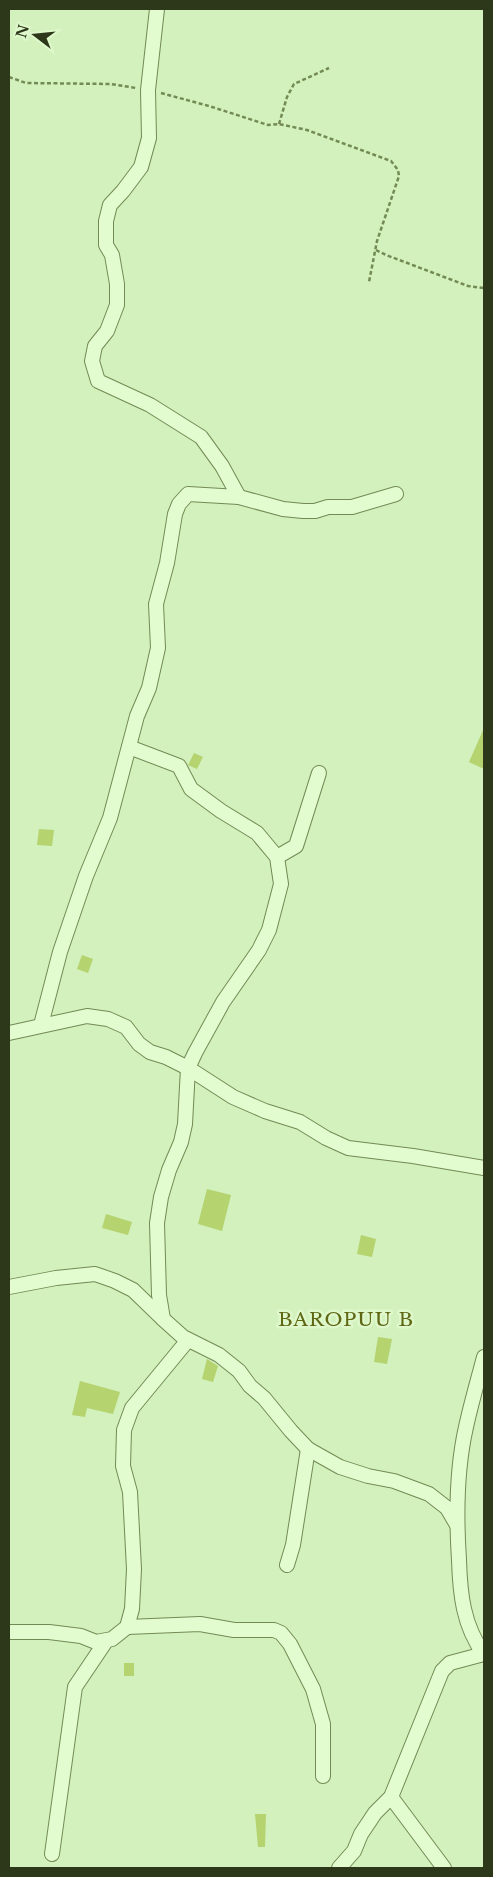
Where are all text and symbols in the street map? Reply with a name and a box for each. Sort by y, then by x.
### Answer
north arrow [10,10,60,60]
text: N [12,23,33,40]
district label: BAROPUU B [278,1308,414,1331]

